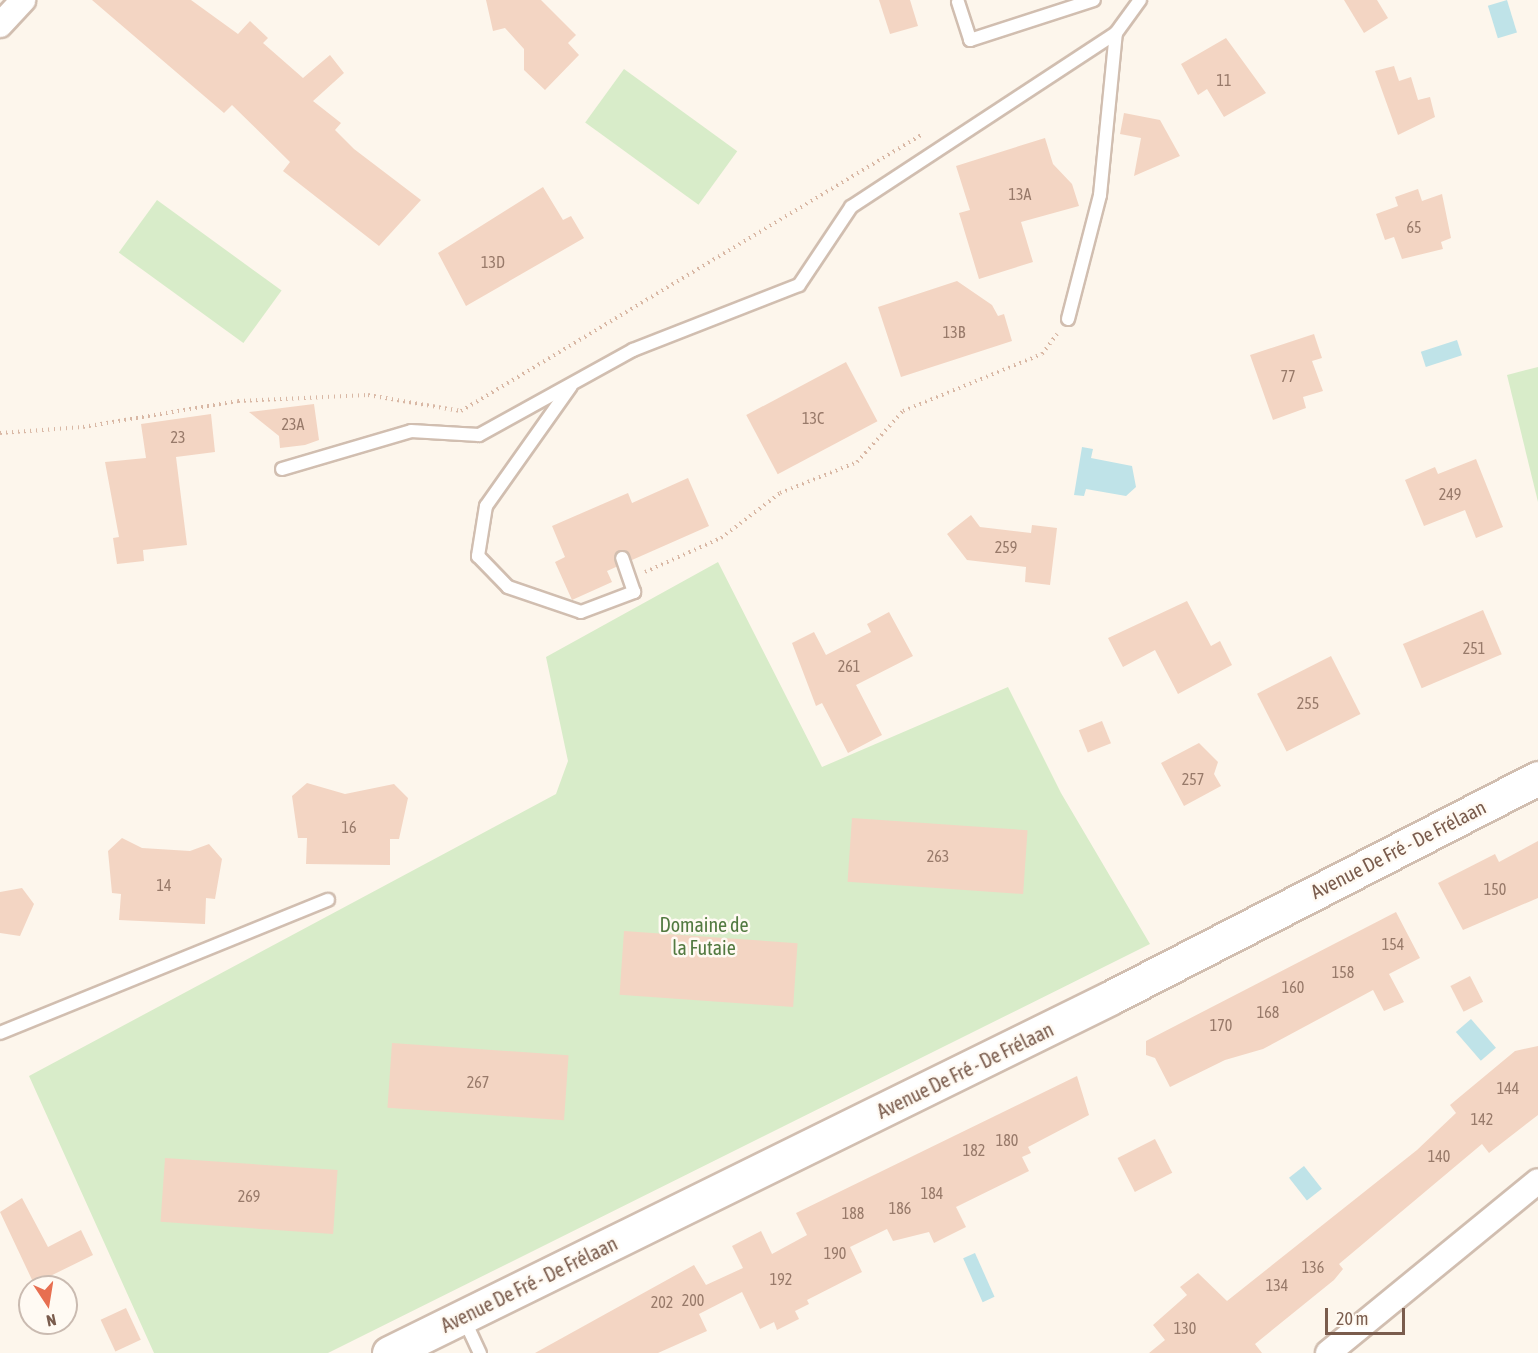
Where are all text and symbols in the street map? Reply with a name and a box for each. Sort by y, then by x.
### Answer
house number: 11 [1216,70,1232,90]
house number: 13A [1009,184,1031,204]
house number: 65 [1406,217,1422,237]
house number: 13D [481,252,505,272]
house number: 13B [943,322,965,342]
house number: 77 [1280,366,1296,386]
house number: 13C [802,408,824,428]
house number: 23A [282,414,304,434]
house number: 23 [170,427,186,447]
house number: 249 [1439,484,1461,504]
house number: 259 [995,537,1017,557]
house number: 251 [1463,638,1485,658]
house number: 261 [838,656,860,676]
house number: 255 [1297,693,1319,713]
house number: 257 [1182,769,1204,789]
street label: Avenue De Fré - De Frélaan [1306,794,1490,904]
house number: 16 [341,817,357,837]
house number: 263 [927,846,949,866]
house number: 14 [156,875,172,895]
house number: 150 [1484,879,1506,899]
park label: Domaine de la Futaie [660,913,748,960]
house number: 154 [1382,934,1404,954]
house number: 158 [1332,962,1354,982]
house number: 160 [1282,977,1304,997]
house number: 168 [1257,1002,1279,1022]
house number: 170 [1210,1015,1232,1035]
street label: Avenue De Fré - De Frélaan [873,1017,1057,1123]
house number: 267 [467,1072,489,1092]
house number: 144 [1497,1078,1519,1098]
house number: 142 [1471,1109,1493,1129]
house number: 180 [996,1130,1018,1150]
house number: 182 [963,1140,985,1160]
house number: 140 [1428,1146,1450,1166]
house number: 184 [921,1183,943,1203]
house number: 269 [238,1186,260,1206]
house number: 186 [889,1198,911,1218]
house number: 188 [842,1203,864,1223]
street label: Avenue De Fré - De Frélaan [437,1231,621,1337]
house number: 190 [824,1243,846,1263]
house number: 136 [1302,1257,1324,1277]
house number: 192 [770,1269,792,1289]
north arrow [18,1275,78,1335]
house number: 134 [1266,1275,1288,1295]
house number: 200 [682,1290,704,1310]
house number: 202 [651,1292,673,1312]
scale bar [1328,1296,1408,1334]
text: 20 m [1336,1308,1368,1329]
text: N [45,1311,58,1330]
house number: 130 [1174,1318,1196,1338]

